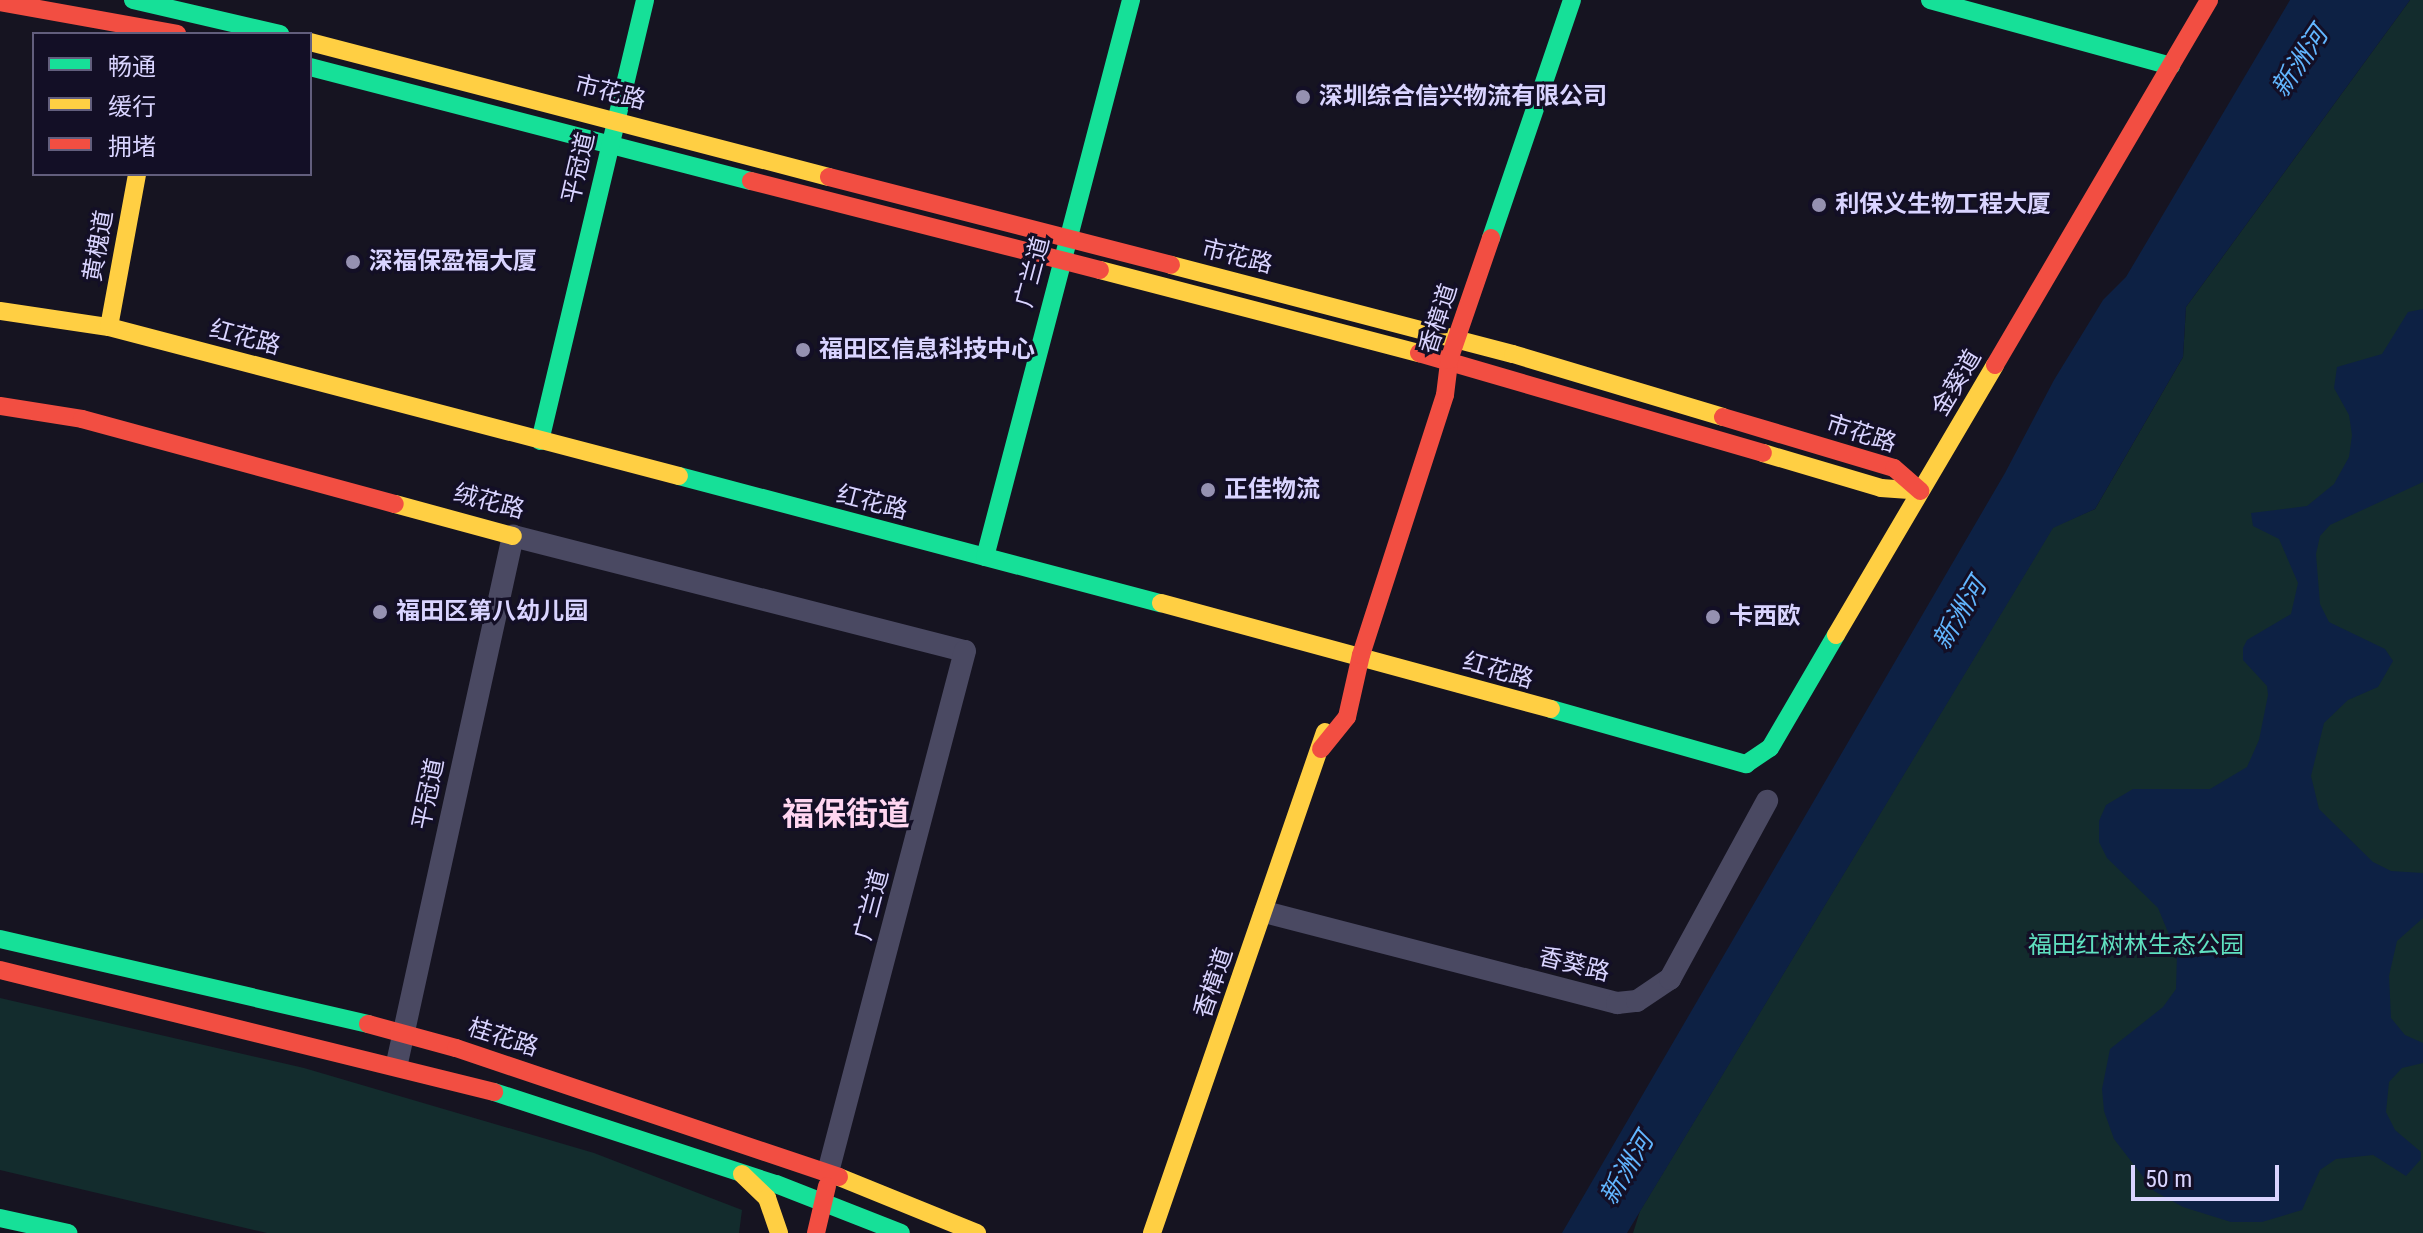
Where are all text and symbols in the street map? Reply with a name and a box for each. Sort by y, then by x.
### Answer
water label: 新洲河 [2265,21,2335,103]
legend [32,32,312,176]
text: 畅通 [108,53,156,81]
street label: 市花路 [572,70,648,116]
place label: 深圳综合信兴物流有限公司 [1319,83,1607,111]
marker: 深圳综合信兴物流有限公司 [1294,88,1312,106]
text: 缓行 [108,93,156,121]
street label: 平冠道 [557,130,601,206]
text: 拥堵 [108,133,156,161]
place label: 利保义生物工程大厦 [1835,191,2051,219]
marker: 利保义生物工程大厦 [1810,196,1828,214]
street label: 黄槐道 [79,208,119,284]
street label: 广兰道 [1010,233,1056,311]
street label: 市花路 [1199,234,1275,280]
place label: 深福保盈福大厦 [369,248,537,276]
marker: 深福保盈福大厦 [344,253,362,271]
street label: 香樟道 [1414,280,1464,358]
street label: 红花路 [206,315,284,361]
place label: 福田区信息科技中心 [819,336,1035,364]
marker: 福田区信息科技中心 [794,341,812,359]
street label: 金葵道 [1926,345,1988,421]
street label: 市花路 [1822,409,1900,459]
place label: 正佳物流 [1224,476,1320,504]
street label: 绒花路 [450,479,528,525]
street label: 红花路 [834,480,910,526]
marker: 正佳物流 [1199,481,1217,499]
water label: 新洲河 [1927,573,1993,655]
place label: 福田区第八幼儿园 [396,598,588,626]
marker: 福田区第八幼儿园 [371,603,389,621]
place label: 卡西欧 [1729,603,1801,631]
marker: 卡西欧 [1704,608,1722,626]
street label: 红花路 [1459,647,1537,695]
street label: 平冠道 [407,756,451,832]
district label: 福保街道 [782,795,910,833]
street label: 广兰道 [849,866,895,944]
park label: 福田红树林生态公园 [2028,932,2244,960]
street label: 香葵路 [1536,942,1612,988]
street label: 香樟道 [1189,944,1239,1022]
street label: 桂花路 [464,1013,542,1063]
water label: 新洲河 [1594,1128,1660,1210]
scale bar [2135,1149,2283,1199]
text: 50 m [2145,1165,2192,1193]

